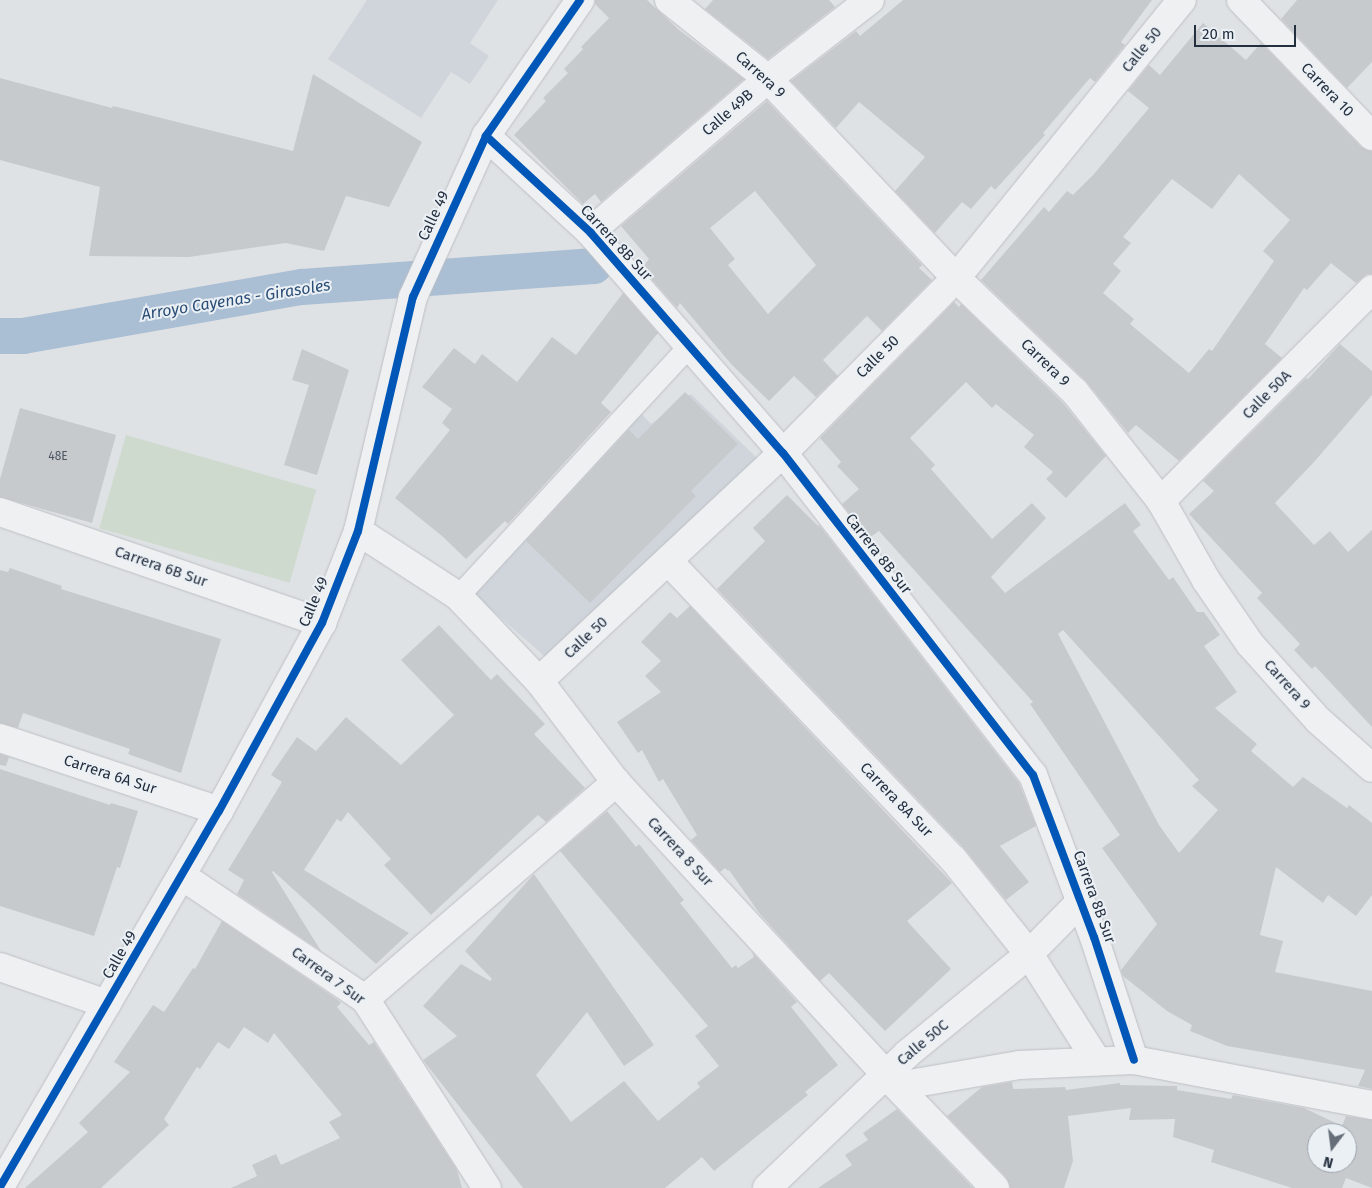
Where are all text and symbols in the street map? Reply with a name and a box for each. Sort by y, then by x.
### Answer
scale bar [1197,15,1300,47]
street label: Calle 50 [1118,24,1166,76]
text: 20 m [1202,25,1235,43]
street label: Carrera 9 [731,48,789,102]
street label: Carrera 10 [1297,59,1357,121]
street label: Calle 49B [699,86,757,140]
street label: Calle 49 [415,188,453,244]
street label: Carrera 8B Sur [576,201,656,285]
water label: Arroyo Cayenas - Girasoles [140,276,332,324]
street label: Calle 50 [853,332,903,382]
street label: Carrera 9 [1017,335,1073,391]
street label: Calle 50A [1239,367,1295,423]
house number: 48E [48,450,68,464]
street label: Carrera 8B Sur [841,510,915,598]
street label: Carrera 6B Sur [112,543,210,591]
street label: Calle 49 [295,574,333,630]
street label: Calle 50 [560,613,612,663]
street label: Carrera 9 [1260,656,1314,714]
street label: Carrera 6A Sur [61,752,159,798]
street label: Carrera 8A Sur [856,759,936,841]
street label: Carrera 8 Sur [643,814,717,890]
street label: Carrera 8B Sur [1069,848,1119,946]
street label: Calle 49 [99,928,141,982]
street label: Carrera 7 Sur [288,943,368,1009]
street label: Calle 50C [894,1016,952,1070]
north arrow [1307,1123,1357,1173]
text: N [1322,1153,1335,1171]

